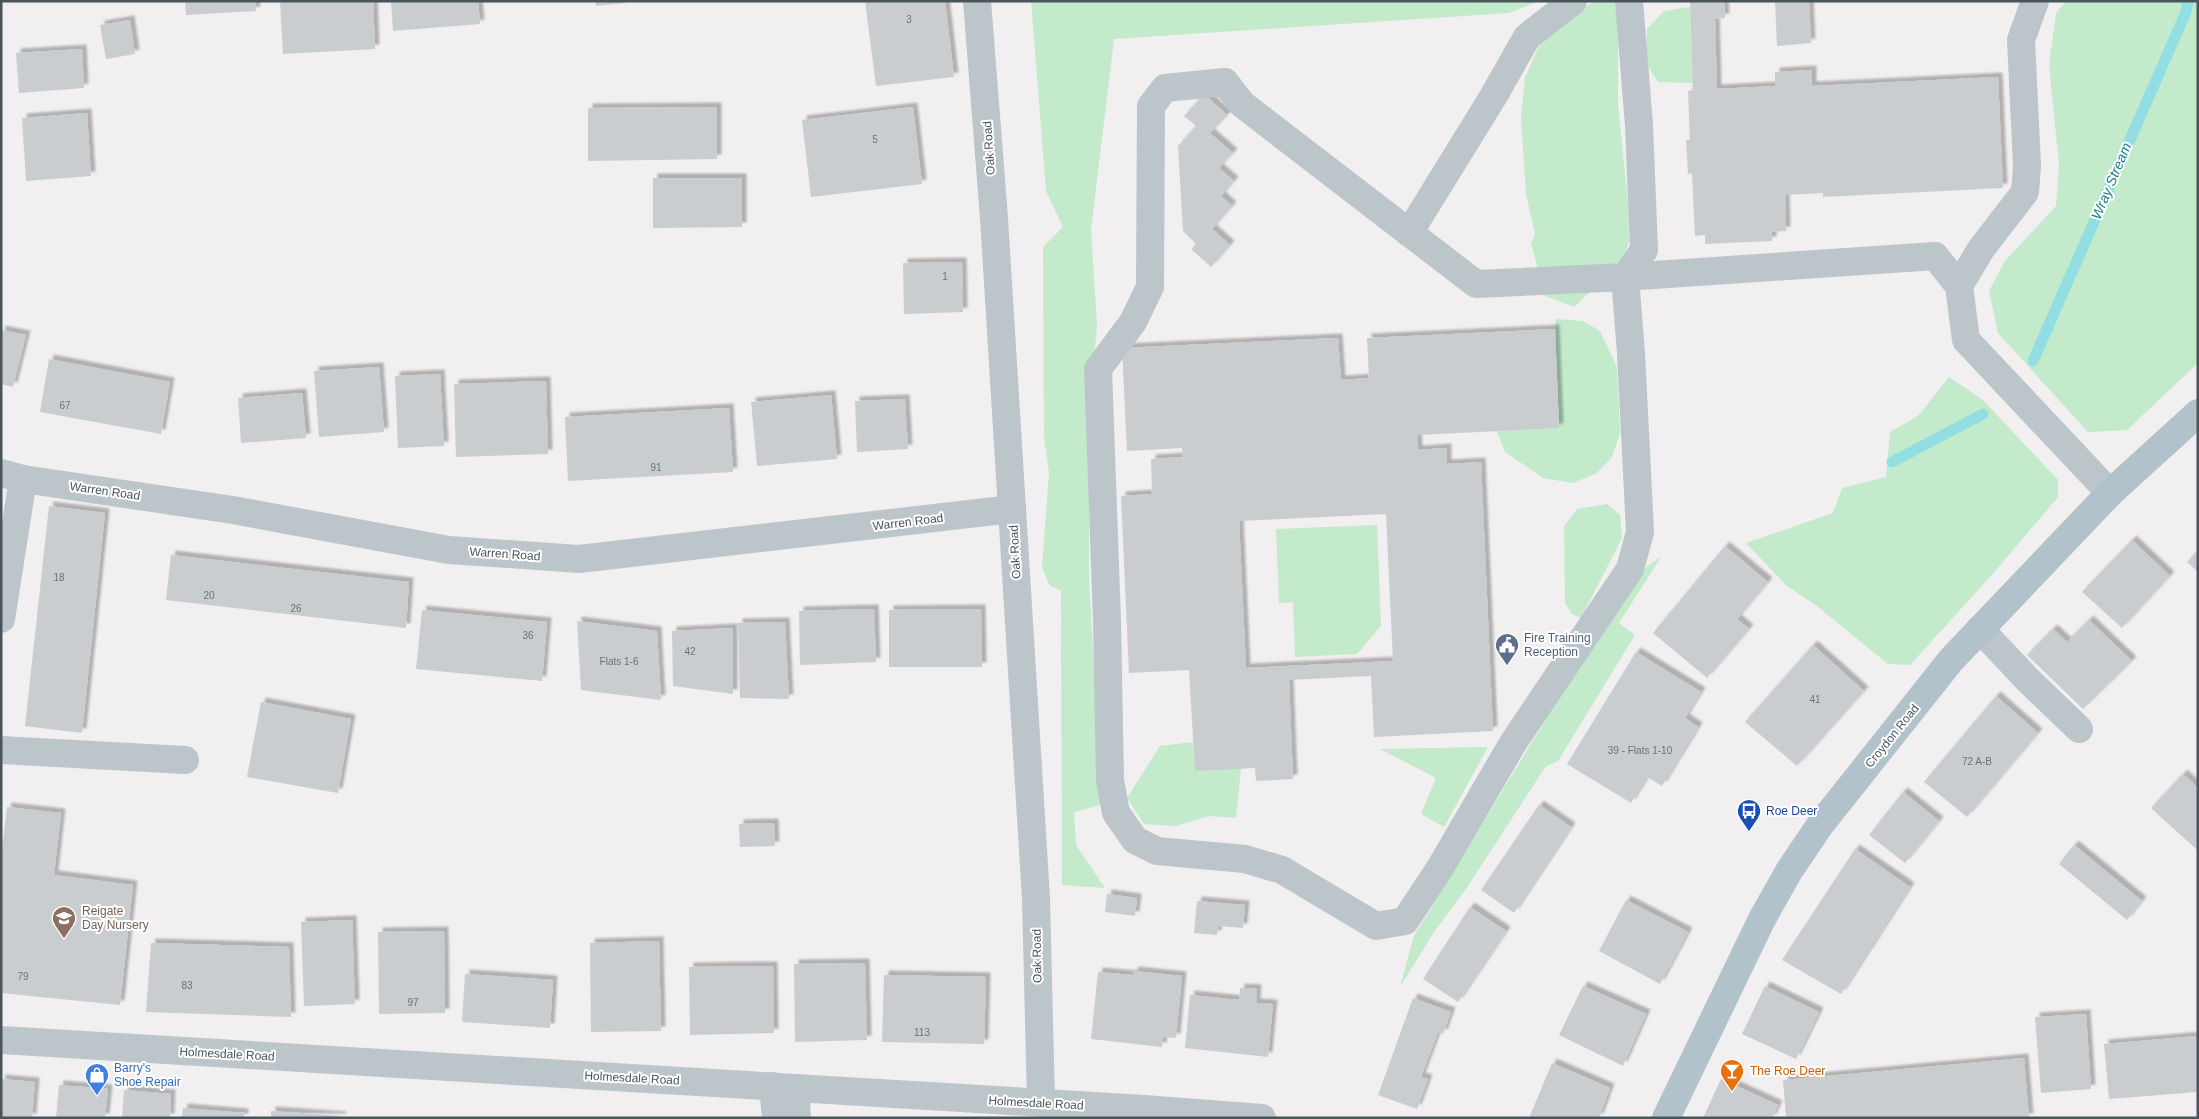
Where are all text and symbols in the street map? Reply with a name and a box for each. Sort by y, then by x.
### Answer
house number: 3 [906,14,912,25]
street label: Oak Road [980,121,998,175]
house number: 5 [872,134,878,145]
water label: Wray Stream [2088,140,2134,222]
house number: 1 [942,271,948,282]
house number: 67 [59,400,71,411]
house number: 91 [650,462,662,473]
street label: Warren Road [69,479,141,503]
street label: Warren Road [872,511,944,533]
street label: Oak Road [1007,525,1023,579]
street label: Warren Road [469,545,541,563]
house number: 18 [53,572,65,583]
house number: 20 [203,590,215,601]
house number: 26 [290,603,302,614]
house number: 36 [522,630,534,641]
place label: Fire Training Reception [1524,631,1591,659]
public building icon: Fire Training Reception [1494,632,1520,666]
house number: 42 [684,646,696,657]
house number: Flats 1-6 [600,656,639,667]
house number: 41 [1809,694,1821,705]
street label: Croydon Road [1862,702,1922,770]
house number: 39 - Flats 1-10 [1608,745,1673,756]
house number: 72 A-B [1962,756,1992,767]
bus stop icon: Roe Deer [1736,798,1762,832]
place label: Roe Deer [1766,804,1817,818]
place label: Reigate Day Nursery [82,904,149,932]
school or university icon: Reigate Day Nursery [51,905,77,939]
street label: Oak Road [1030,929,1044,983]
house number: 79 [17,971,29,982]
house number: 83 [181,980,193,991]
house number: 97 [407,997,419,1008]
house number: 113 [914,1027,930,1038]
street label: Holmesdale Road [179,1045,275,1063]
bar icon: The Roe Deer [1719,1058,1745,1092]
place label: Barry's Shoe Repair [114,1061,181,1089]
shop icon: Barry's Shoe Repair [84,1062,110,1096]
place label: The Roe Deer [1750,1064,1825,1078]
street label: Holmesdale Road [584,1069,680,1087]
street label: Holmesdale Road [988,1094,1084,1112]

